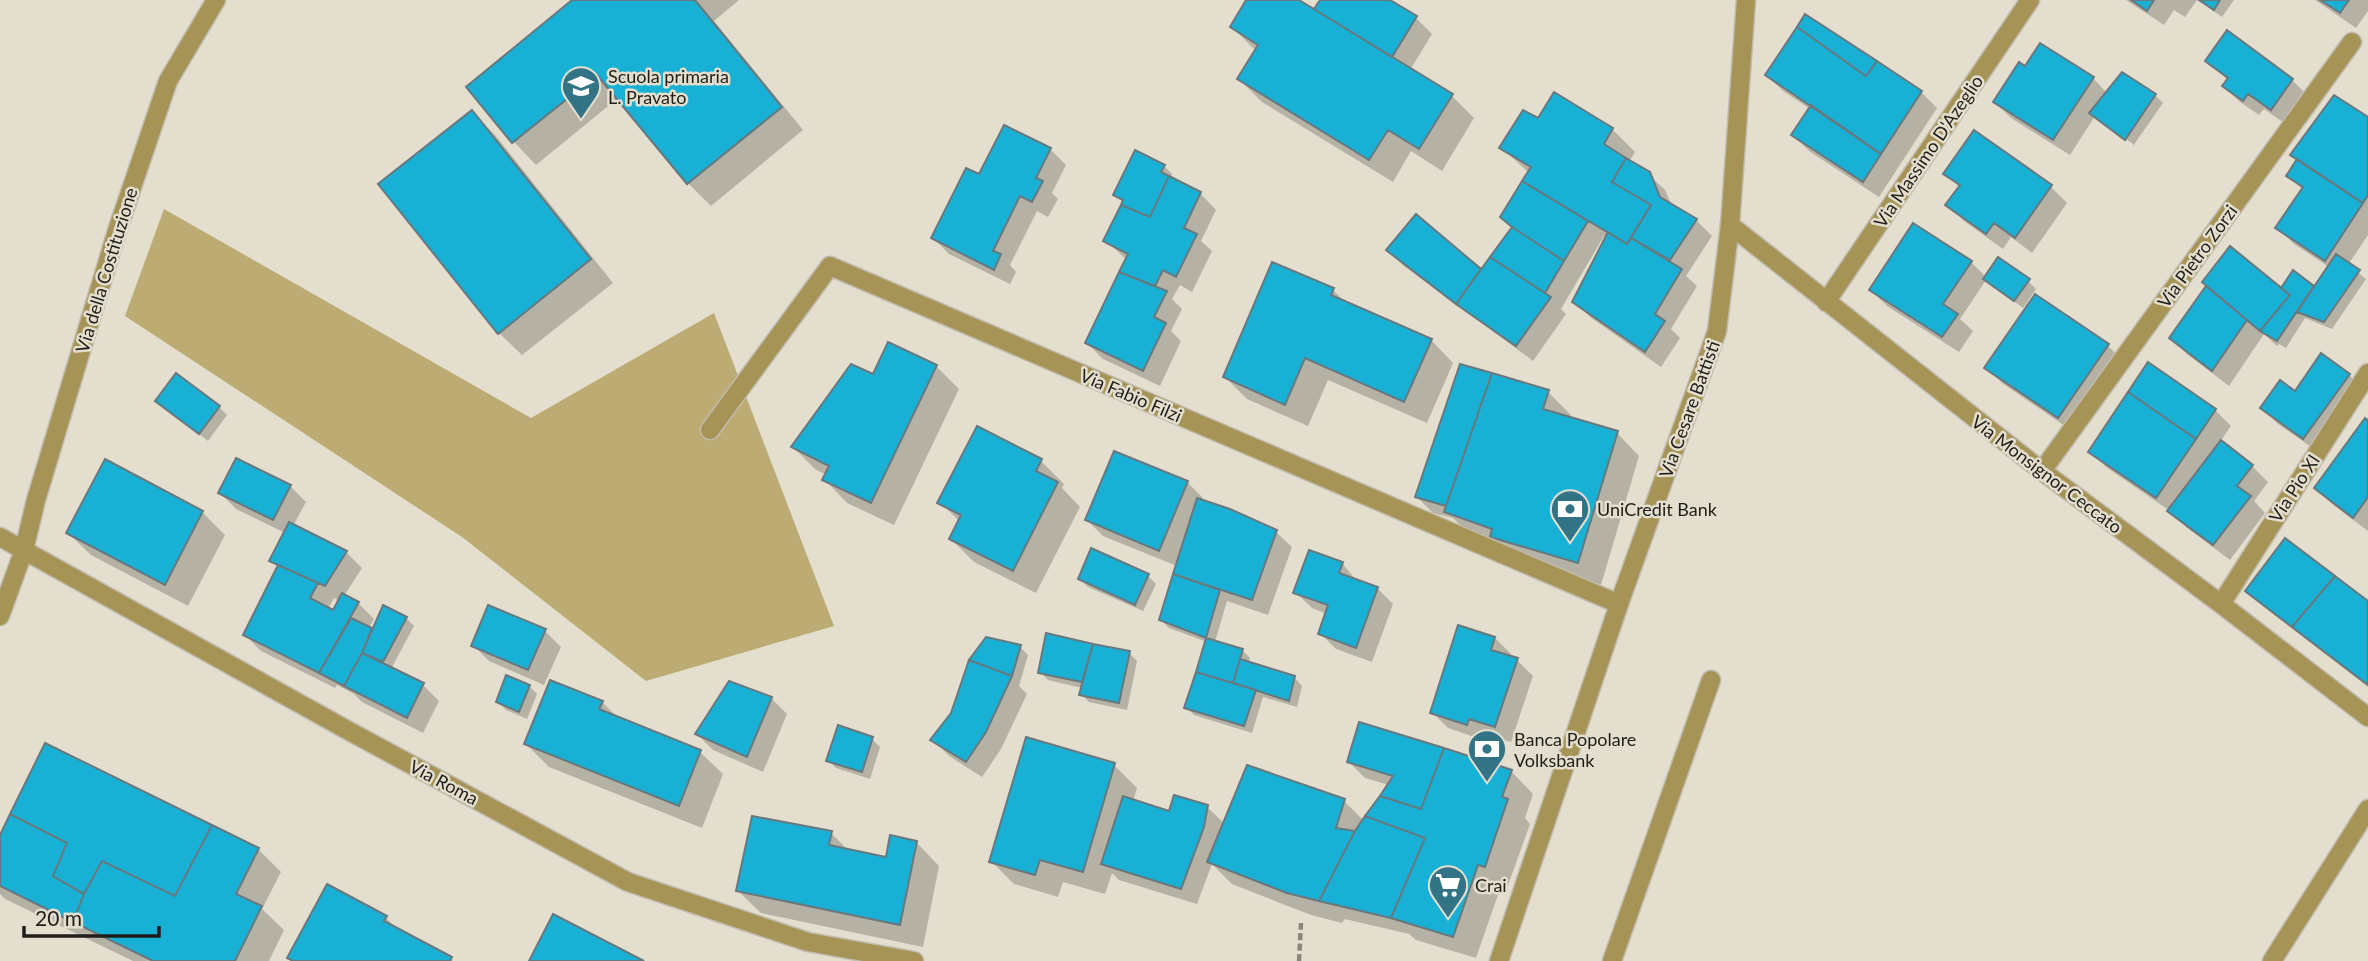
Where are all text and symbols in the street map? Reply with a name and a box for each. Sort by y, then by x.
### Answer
school or university icon: Scuola primaria L. Pravato [560,65,602,120]
place label: Scuola primaria L. Pravato [608,65,729,108]
street label: Via Massimo D'Azeglio [1869,71,1987,231]
street label: Via della Costituzione [70,185,142,355]
street label: Via Pietro Zorzi [2152,200,2242,312]
street label: Via Cesare Battisti [1654,337,1724,481]
street label: Via Fabio Filzi [1077,364,1185,426]
street label: Via Monsignor Ceccato [1967,410,2127,538]
street label: Via Pio XI [2264,450,2324,526]
bank icon: UniCredit Bank [1549,488,1591,543]
place label: UniCredit Bank [1597,498,1718,520]
bank icon: Banca Popolare Volksbank [1466,728,1508,783]
place label: Banca Popolare Volksbank [1514,728,1636,771]
street label: Via Roma [406,755,482,809]
supermarket icon: Crai [1427,864,1469,919]
place label: Crai [1475,874,1507,896]
scale bar [24,894,159,938]
text: 20 m [35,905,82,930]

